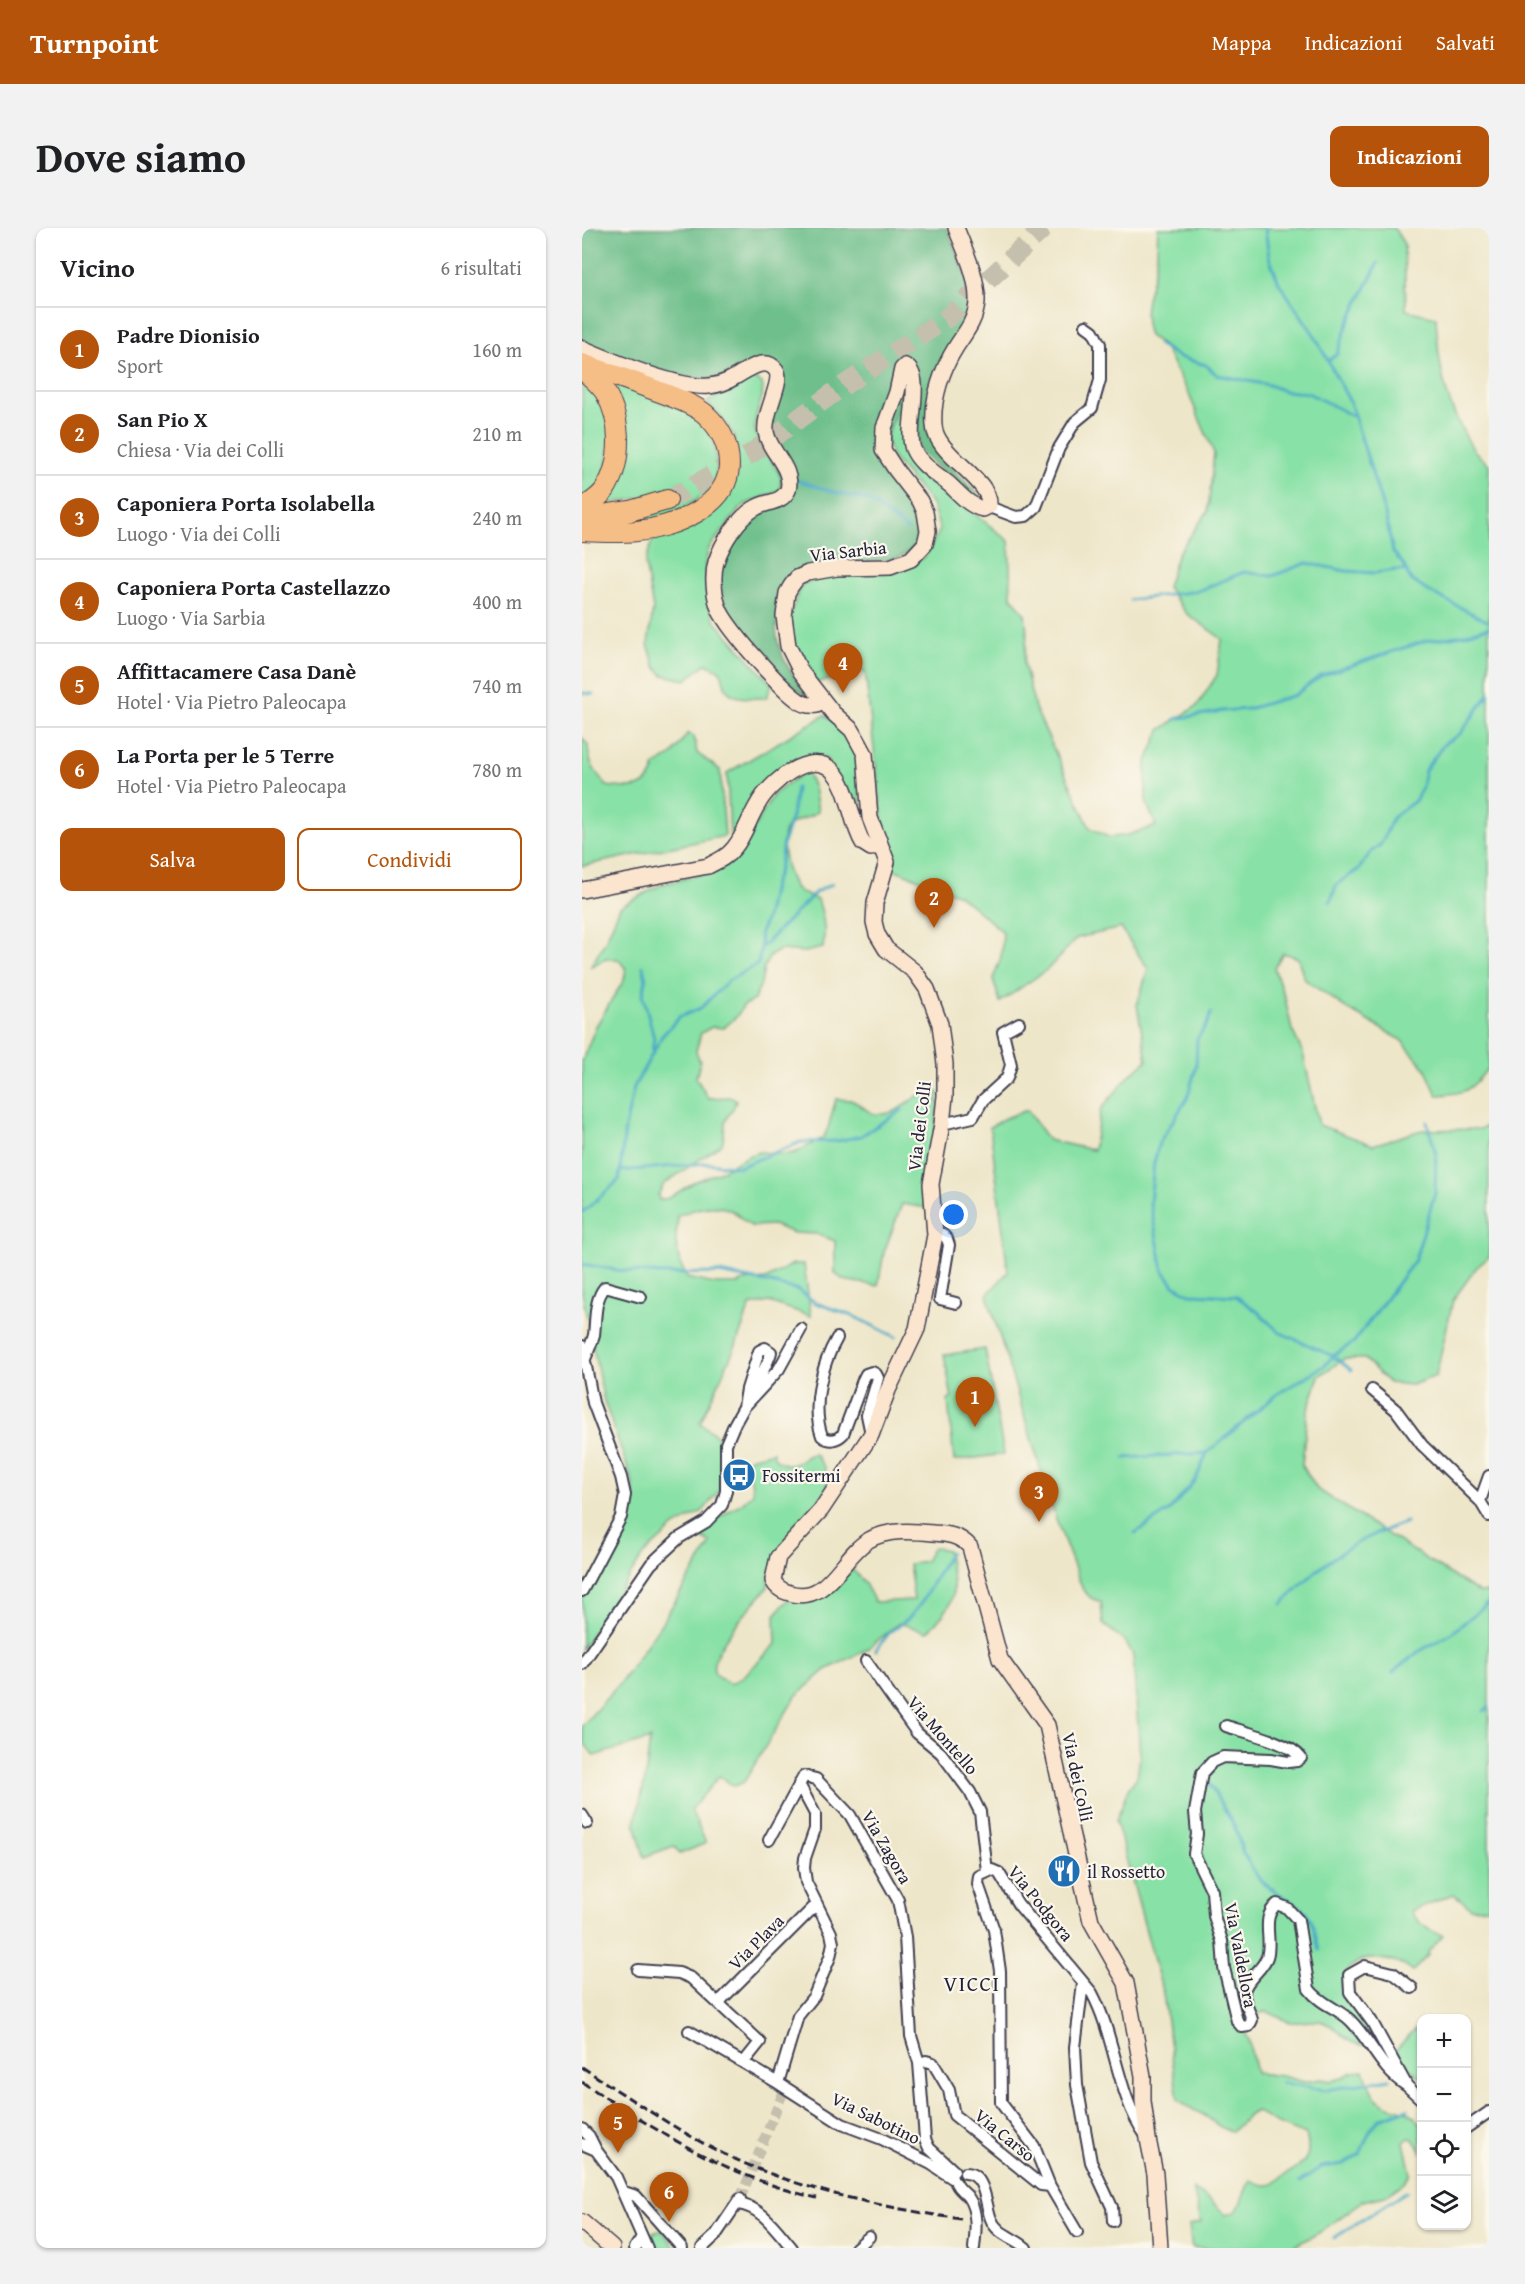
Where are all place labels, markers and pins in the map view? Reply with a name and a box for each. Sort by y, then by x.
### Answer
pin: 4 [824,644,862,693]
pin: 2 [914,878,954,928]
pin: 1 [956,1378,994,1427]
bus stop icon: Fossitermi [721,1457,757,1493]
place label: Fossitermi [762,1462,841,1489]
pin: 3 [1020,1472,1058,1522]
restaurant icon: il Rossetto [1046,1853,1082,1889]
place label: il Rossetto [1087,1858,1165,1885]
pin: 5 [598,2104,638,2153]
pin: 6 [650,2172,688,2222]

